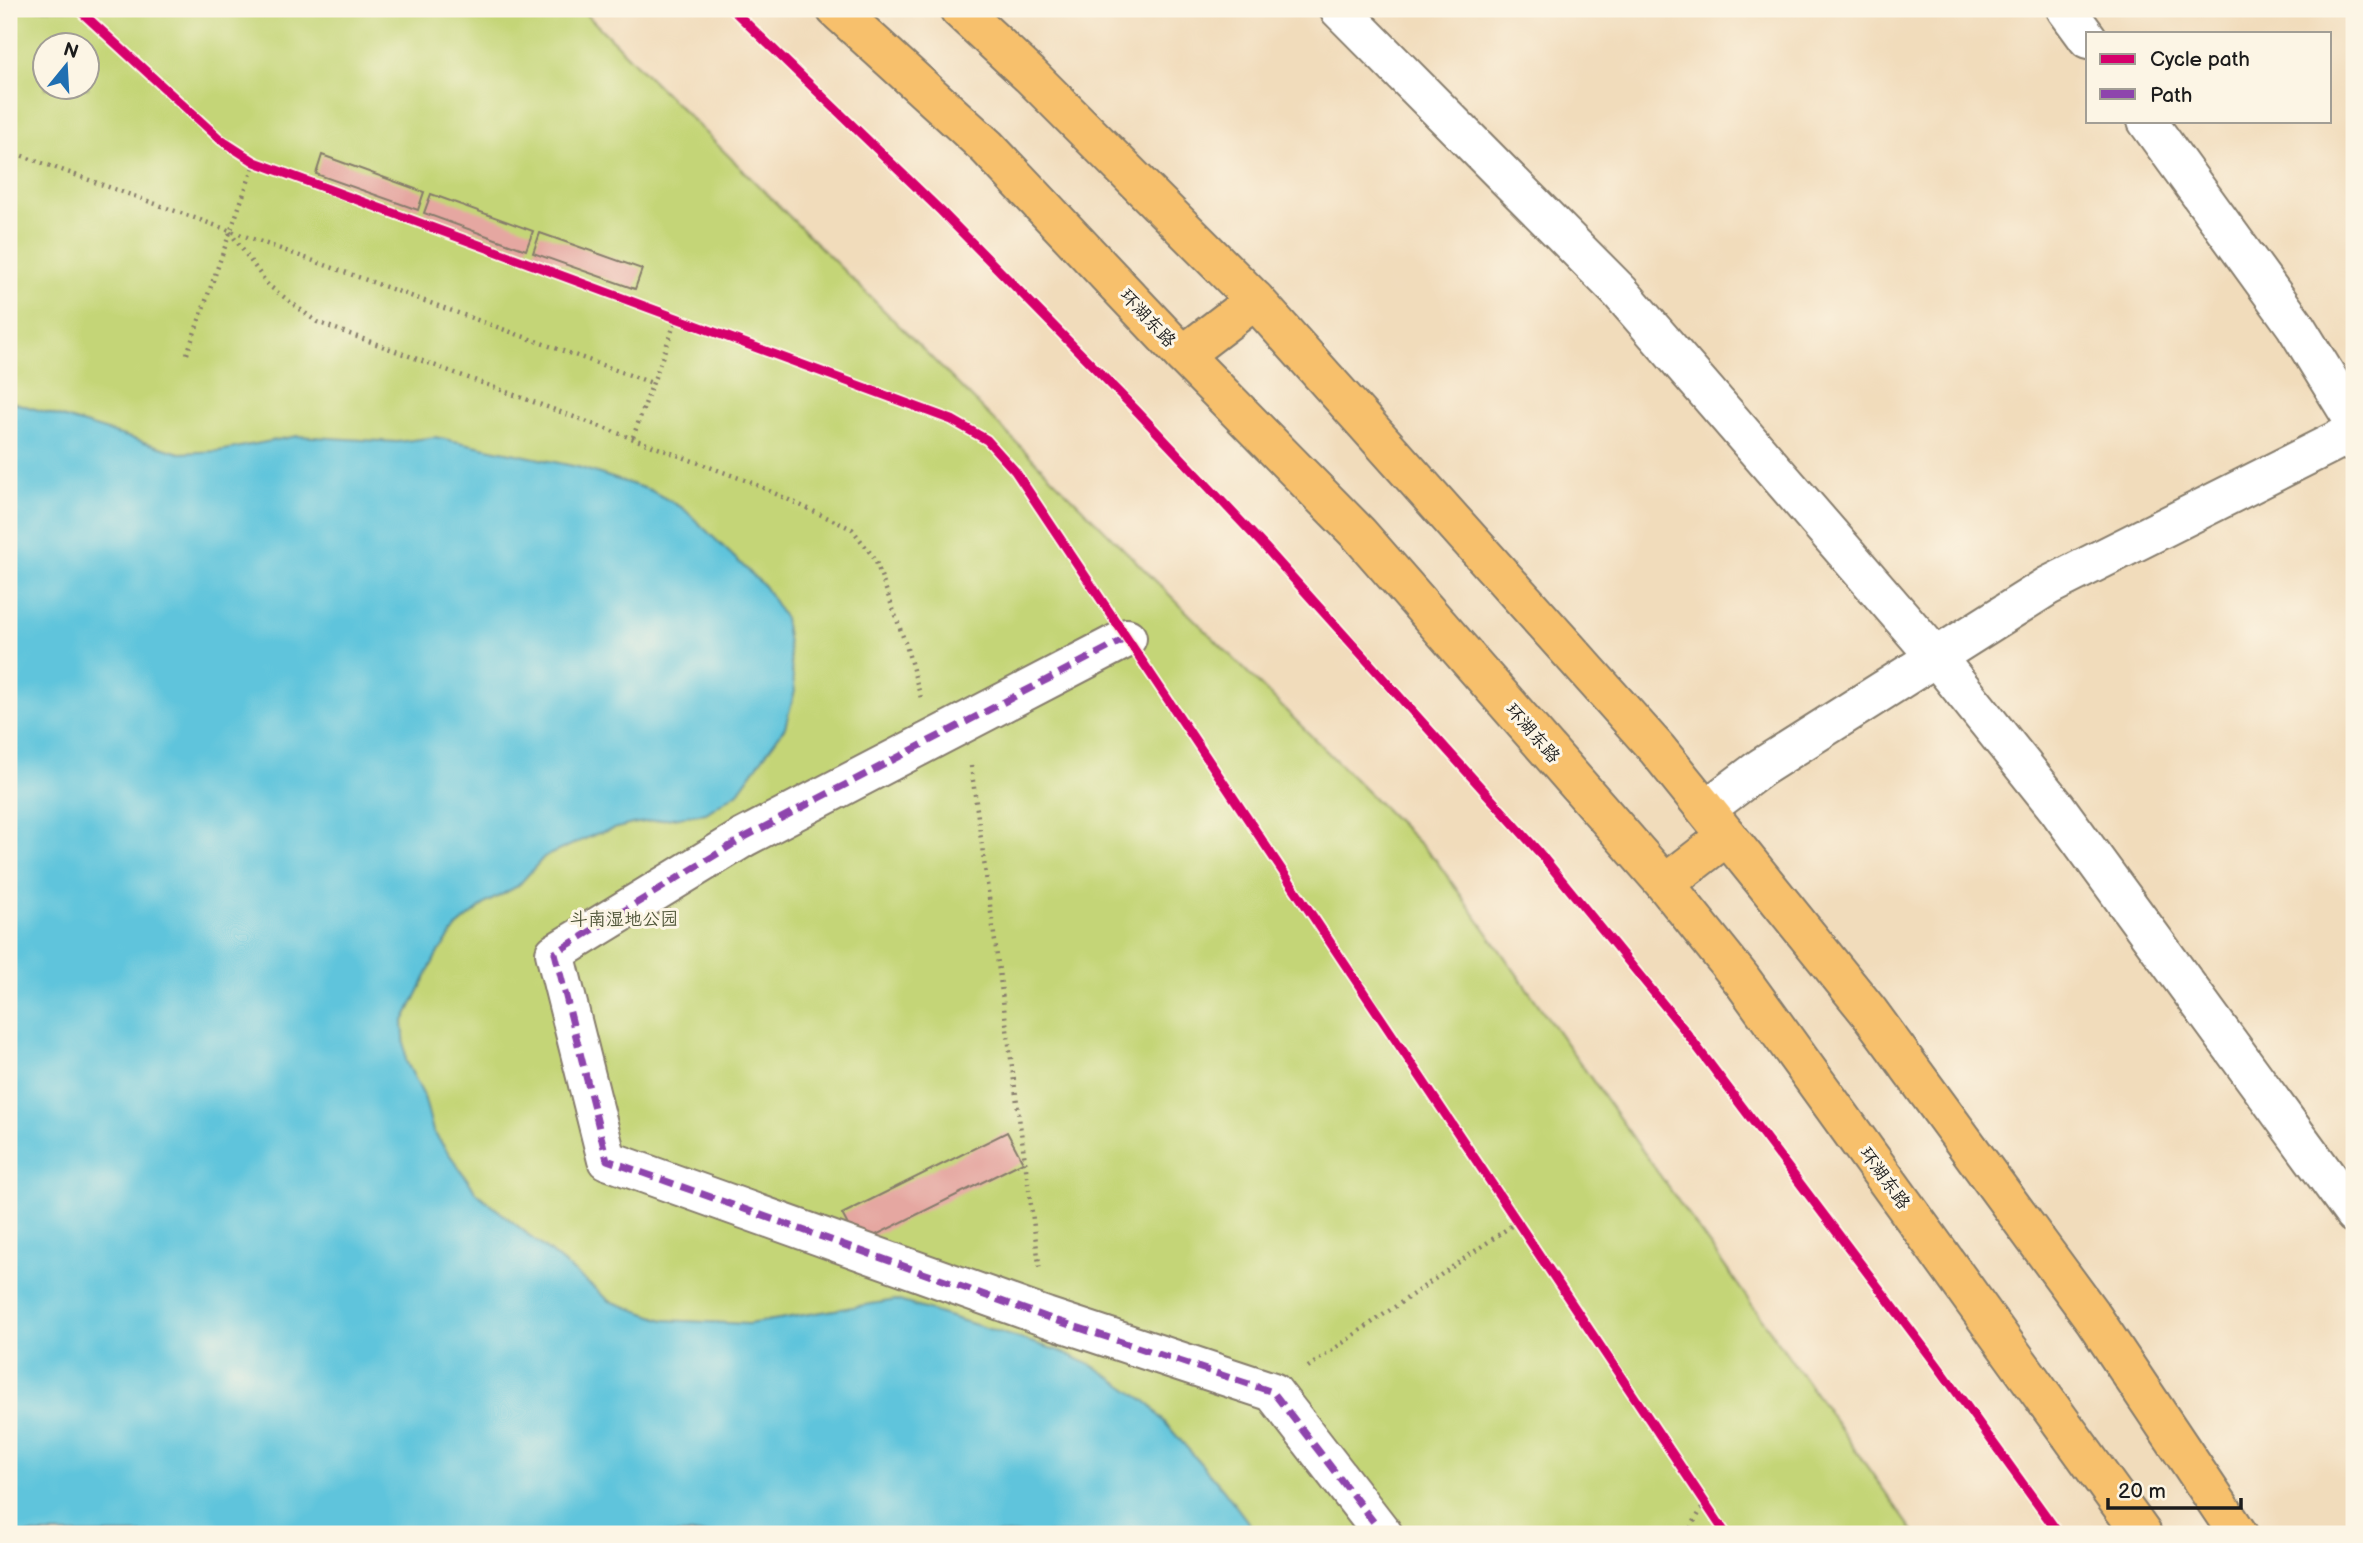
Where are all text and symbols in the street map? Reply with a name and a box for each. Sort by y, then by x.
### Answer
north arrow [32,32,102,102]
legend [2086,32,2332,122]
text: N [60,38,81,64]
text: Cycle path [2150,47,2250,72]
text: Path [2150,83,2192,108]
street label: 环湖东路 [1115,285,1180,352]
street label: 环湖东路 [1501,699,1564,767]
park label: 斗南湿地公园 [570,909,678,930]
street label: 环湖东路 [1855,1143,1914,1214]
scale bar [2108,1466,2240,1510]
text: 20 m [2118,1479,2166,1504]

